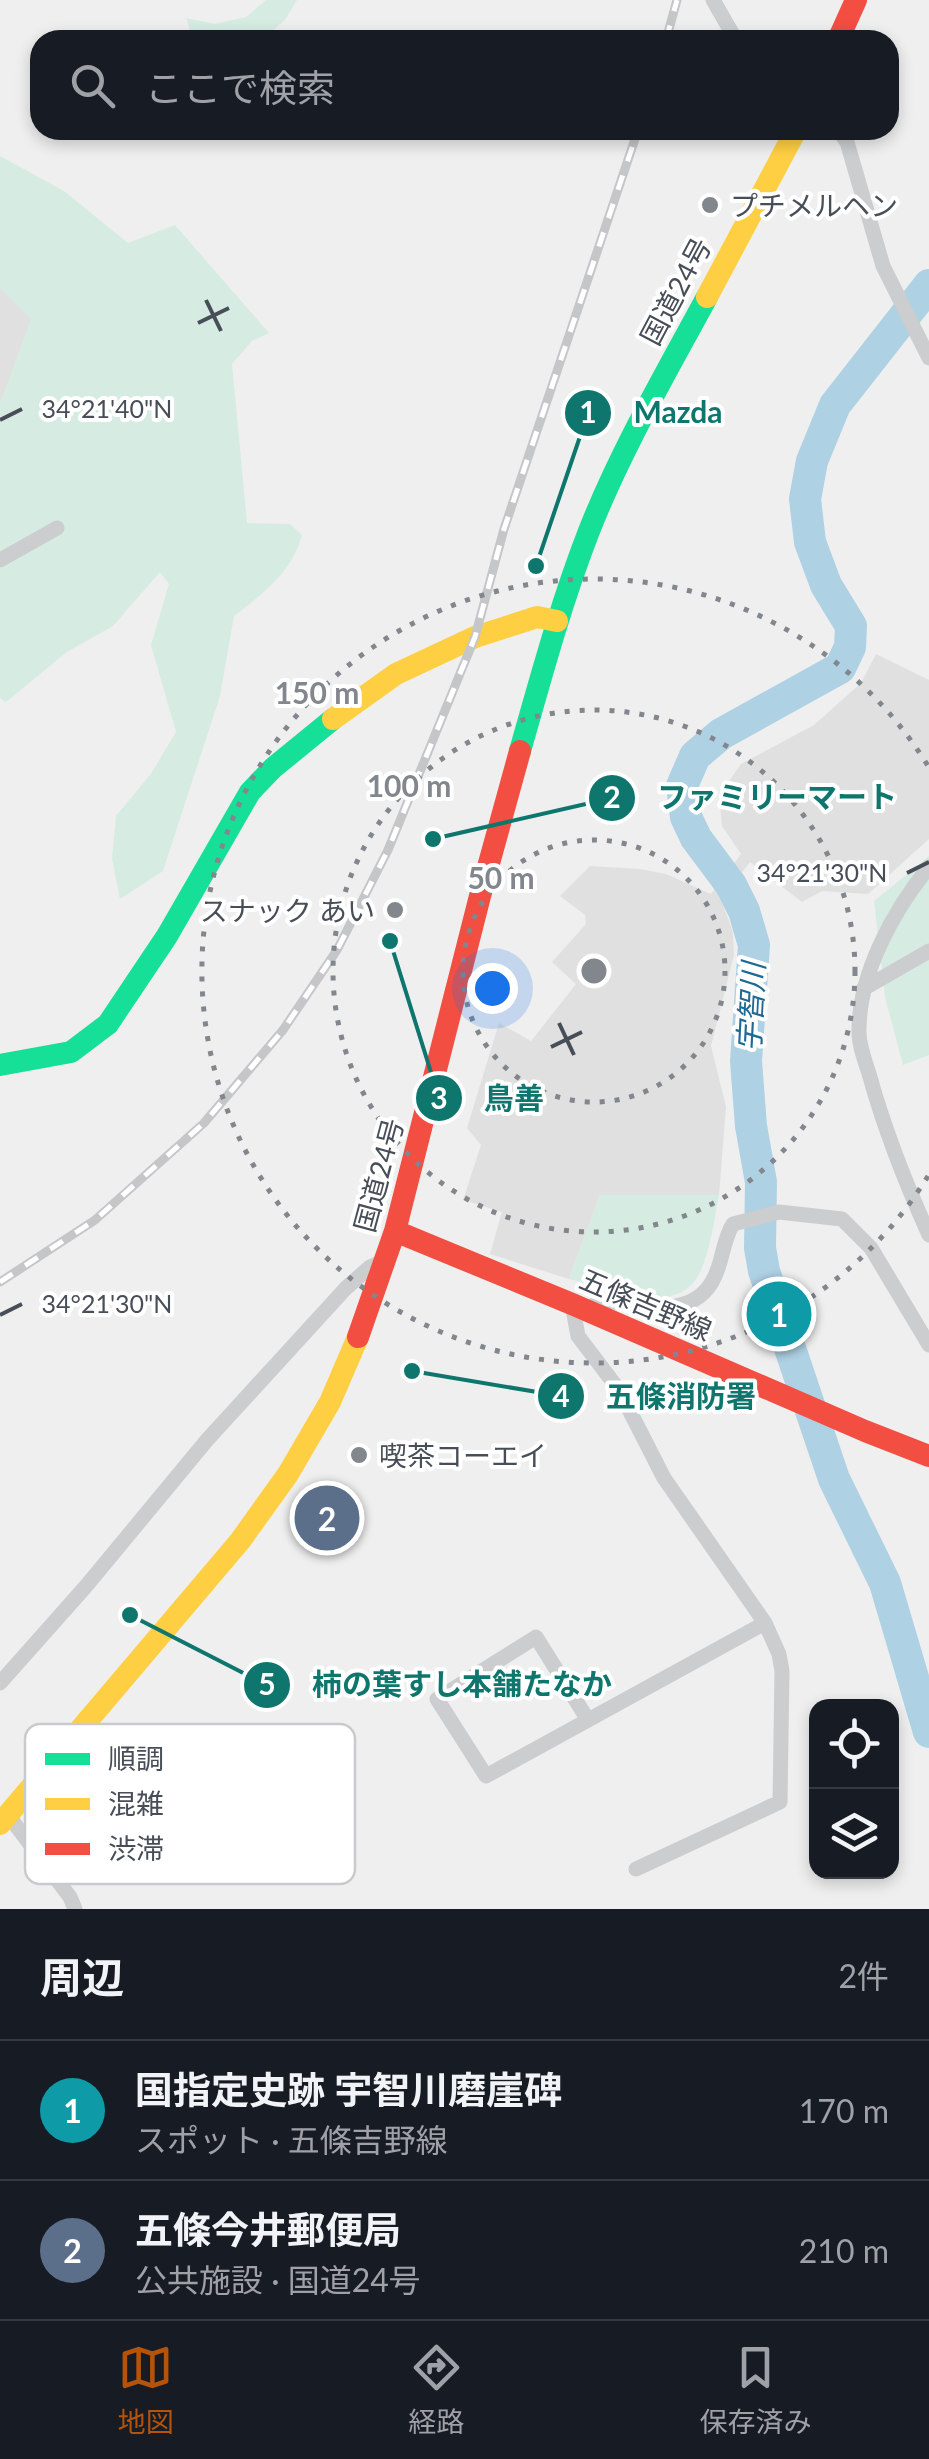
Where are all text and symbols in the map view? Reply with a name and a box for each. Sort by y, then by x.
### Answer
search box [30,30,899,140]
icon: search [65,58,120,113]
text: ここで検索 [145,64,335,110]
place label: プチメルヘン [730,188,898,222]
marker: プチメルヘン [699,194,721,216]
street label: 国道24号 [633,232,717,350]
callout: Mazda [563,383,742,443]
text: 34°21'40"N [42,393,172,423]
text: 1 [579,393,597,429]
text: Mazda [633,393,723,429]
text: 150 m [275,674,359,710]
text: 100 m [367,767,451,803]
callout: ファミリーマート [587,768,917,828]
text: 2 [603,778,621,814]
text: ファミリーマート [657,778,897,814]
text: 34°21'30"N [757,857,887,887]
text: 50 m [467,859,535,895]
place label: スナック あい [200,893,375,927]
marker: スナック あい [384,899,406,921]
centre of rings [576,953,612,989]
water label: 宇智川 [730,958,770,1053]
your location [467,963,518,1014]
callout: 鳥善 [414,1068,564,1128]
text: 3 [430,1079,448,1115]
text: 鳥善 [484,1079,544,1115]
street label: 国道24号 [347,1114,409,1236]
street label: 五條吉野線 [575,1261,717,1347]
pin: 1 [746,1276,812,1352]
text: 34°21'30"N [42,1288,172,1318]
callout: 五條消防署 [536,1366,776,1426]
text: 4 [552,1377,570,1413]
text: 五條消防署 [606,1377,756,1413]
place label: 喫茶コーエイ [379,1438,547,1472]
marker: 喫茶コーエイ [348,1444,370,1466]
pin: 2 [294,1480,360,1556]
callout: 柿の葉すし本舗たなか [242,1655,632,1715]
text: 5 [258,1665,276,1701]
text: 柿の葉すし本舗たなか [312,1665,612,1701]
map controls [809,1699,899,1879]
button: locate [809,1699,899,1789]
legend [25,1724,355,1884]
text: 順調 [108,1741,164,1775]
text: 混雑 [108,1786,164,1820]
button: layers [809,1789,899,1879]
text: 渋滞 [108,1831,164,1865]
text: 周辺 [40,1952,124,2002]
text: 2件 [838,1956,889,1995]
text: 国指定史跡 宇智川磨崖碑 [135,2066,562,2112]
text: 1 [63,2091,82,2130]
text: 170 m [799,2091,889,2130]
text: スポット · 五條吉野線 [135,2120,448,2159]
text: 五條今井郵便局 [135,2206,401,2252]
text: 2 [63,2231,82,2270]
text: 210 m [799,2231,889,2270]
text: 公共施設 · 国道24号 [135,2260,421,2299]
tab: 地図 [117,2340,174,2440]
tab: 経路 [408,2340,465,2440]
tab: 保存済み [699,2340,812,2440]

